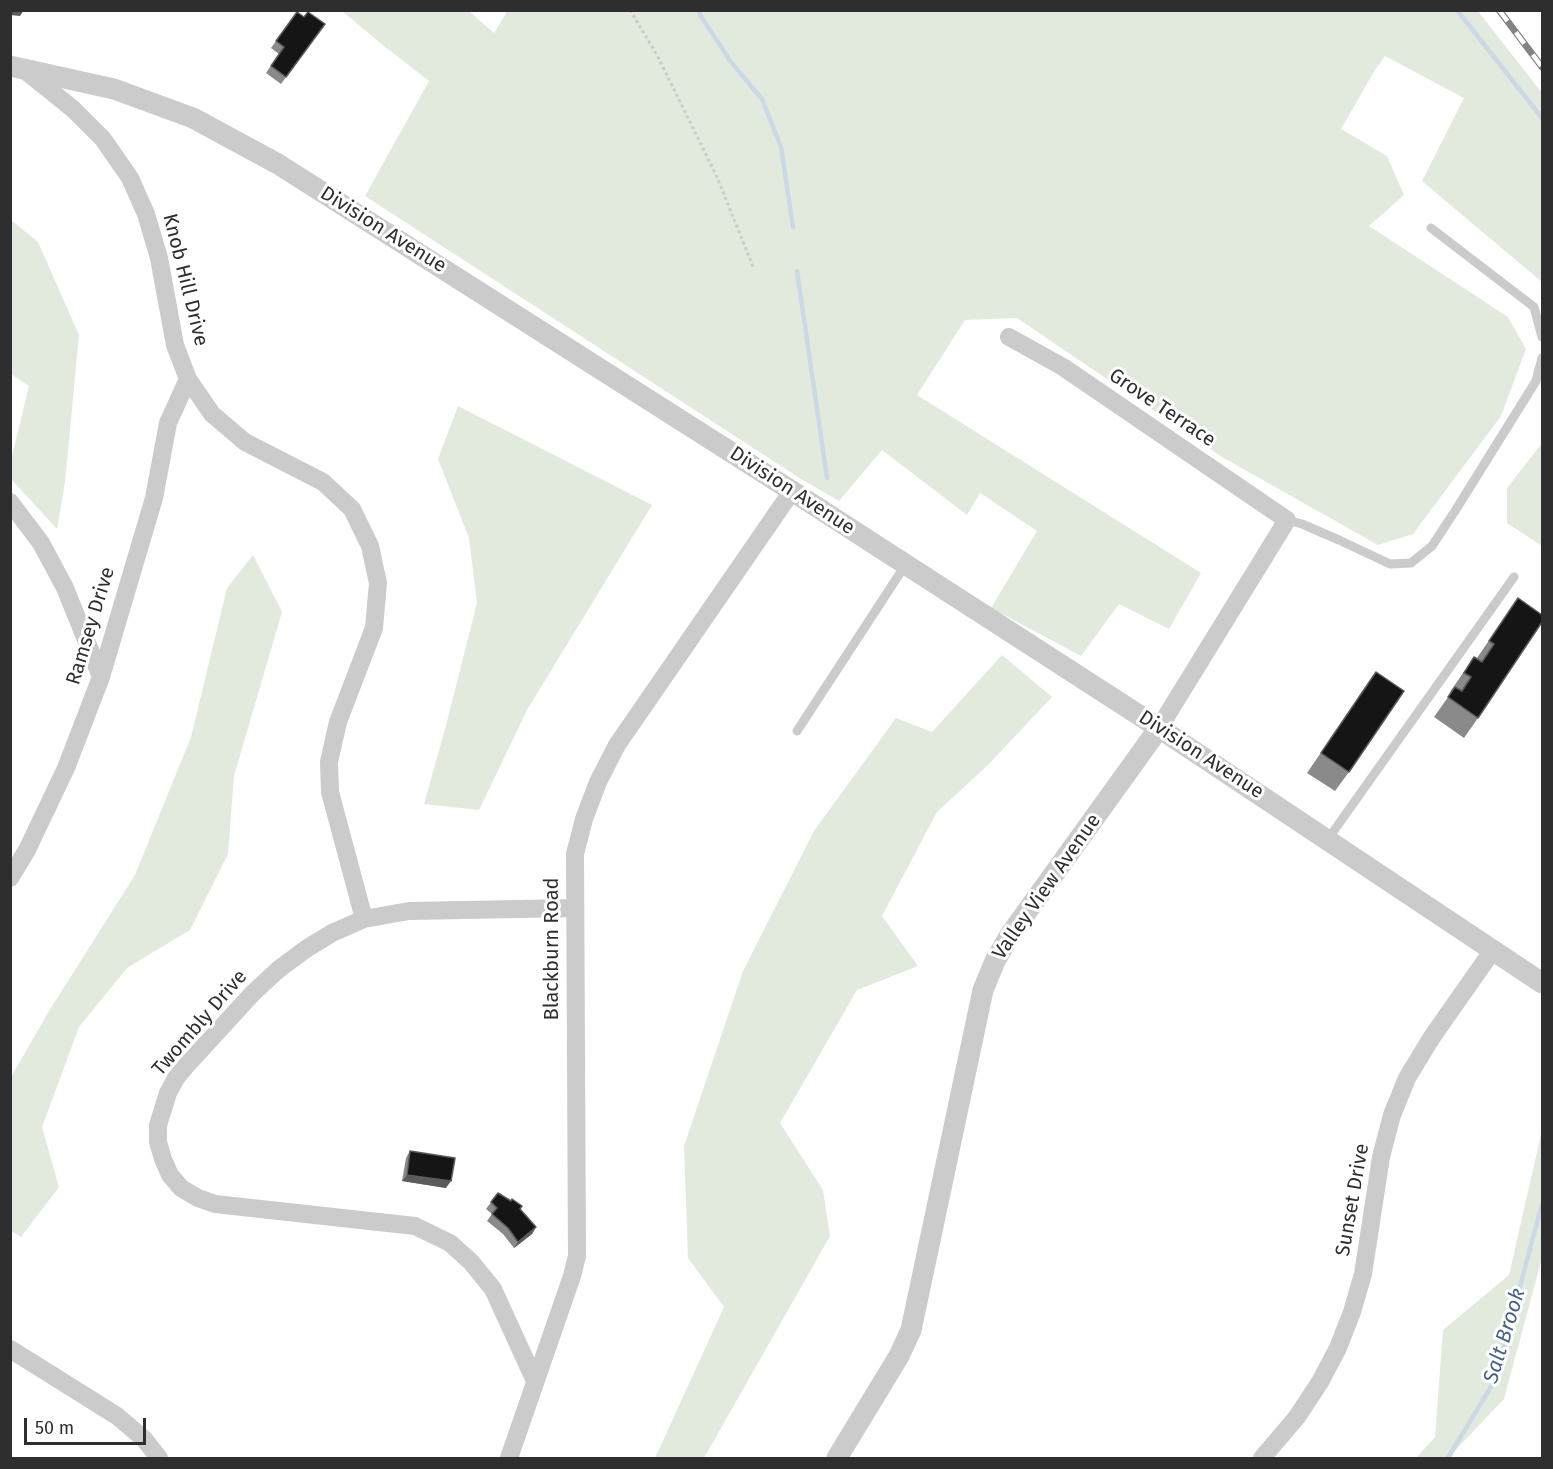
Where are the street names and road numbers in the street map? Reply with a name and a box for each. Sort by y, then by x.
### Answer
street label: Division Avenue [316,182,450,278]
street label: Knob Hill Drive [157,211,213,349]
street label: Grove Terrace [1104,364,1220,452]
street label: Division Avenue [725,442,859,540]
street label: Ramsey Drive [62,564,120,688]
street label: Division Avenue [1134,706,1268,804]
street label: Valley View Avenue [988,810,1106,964]
street label: Blackburn Road [540,878,564,1020]
street label: Twombly Drive [147,965,253,1081]
street label: Sunset Drive [1331,1142,1375,1258]

